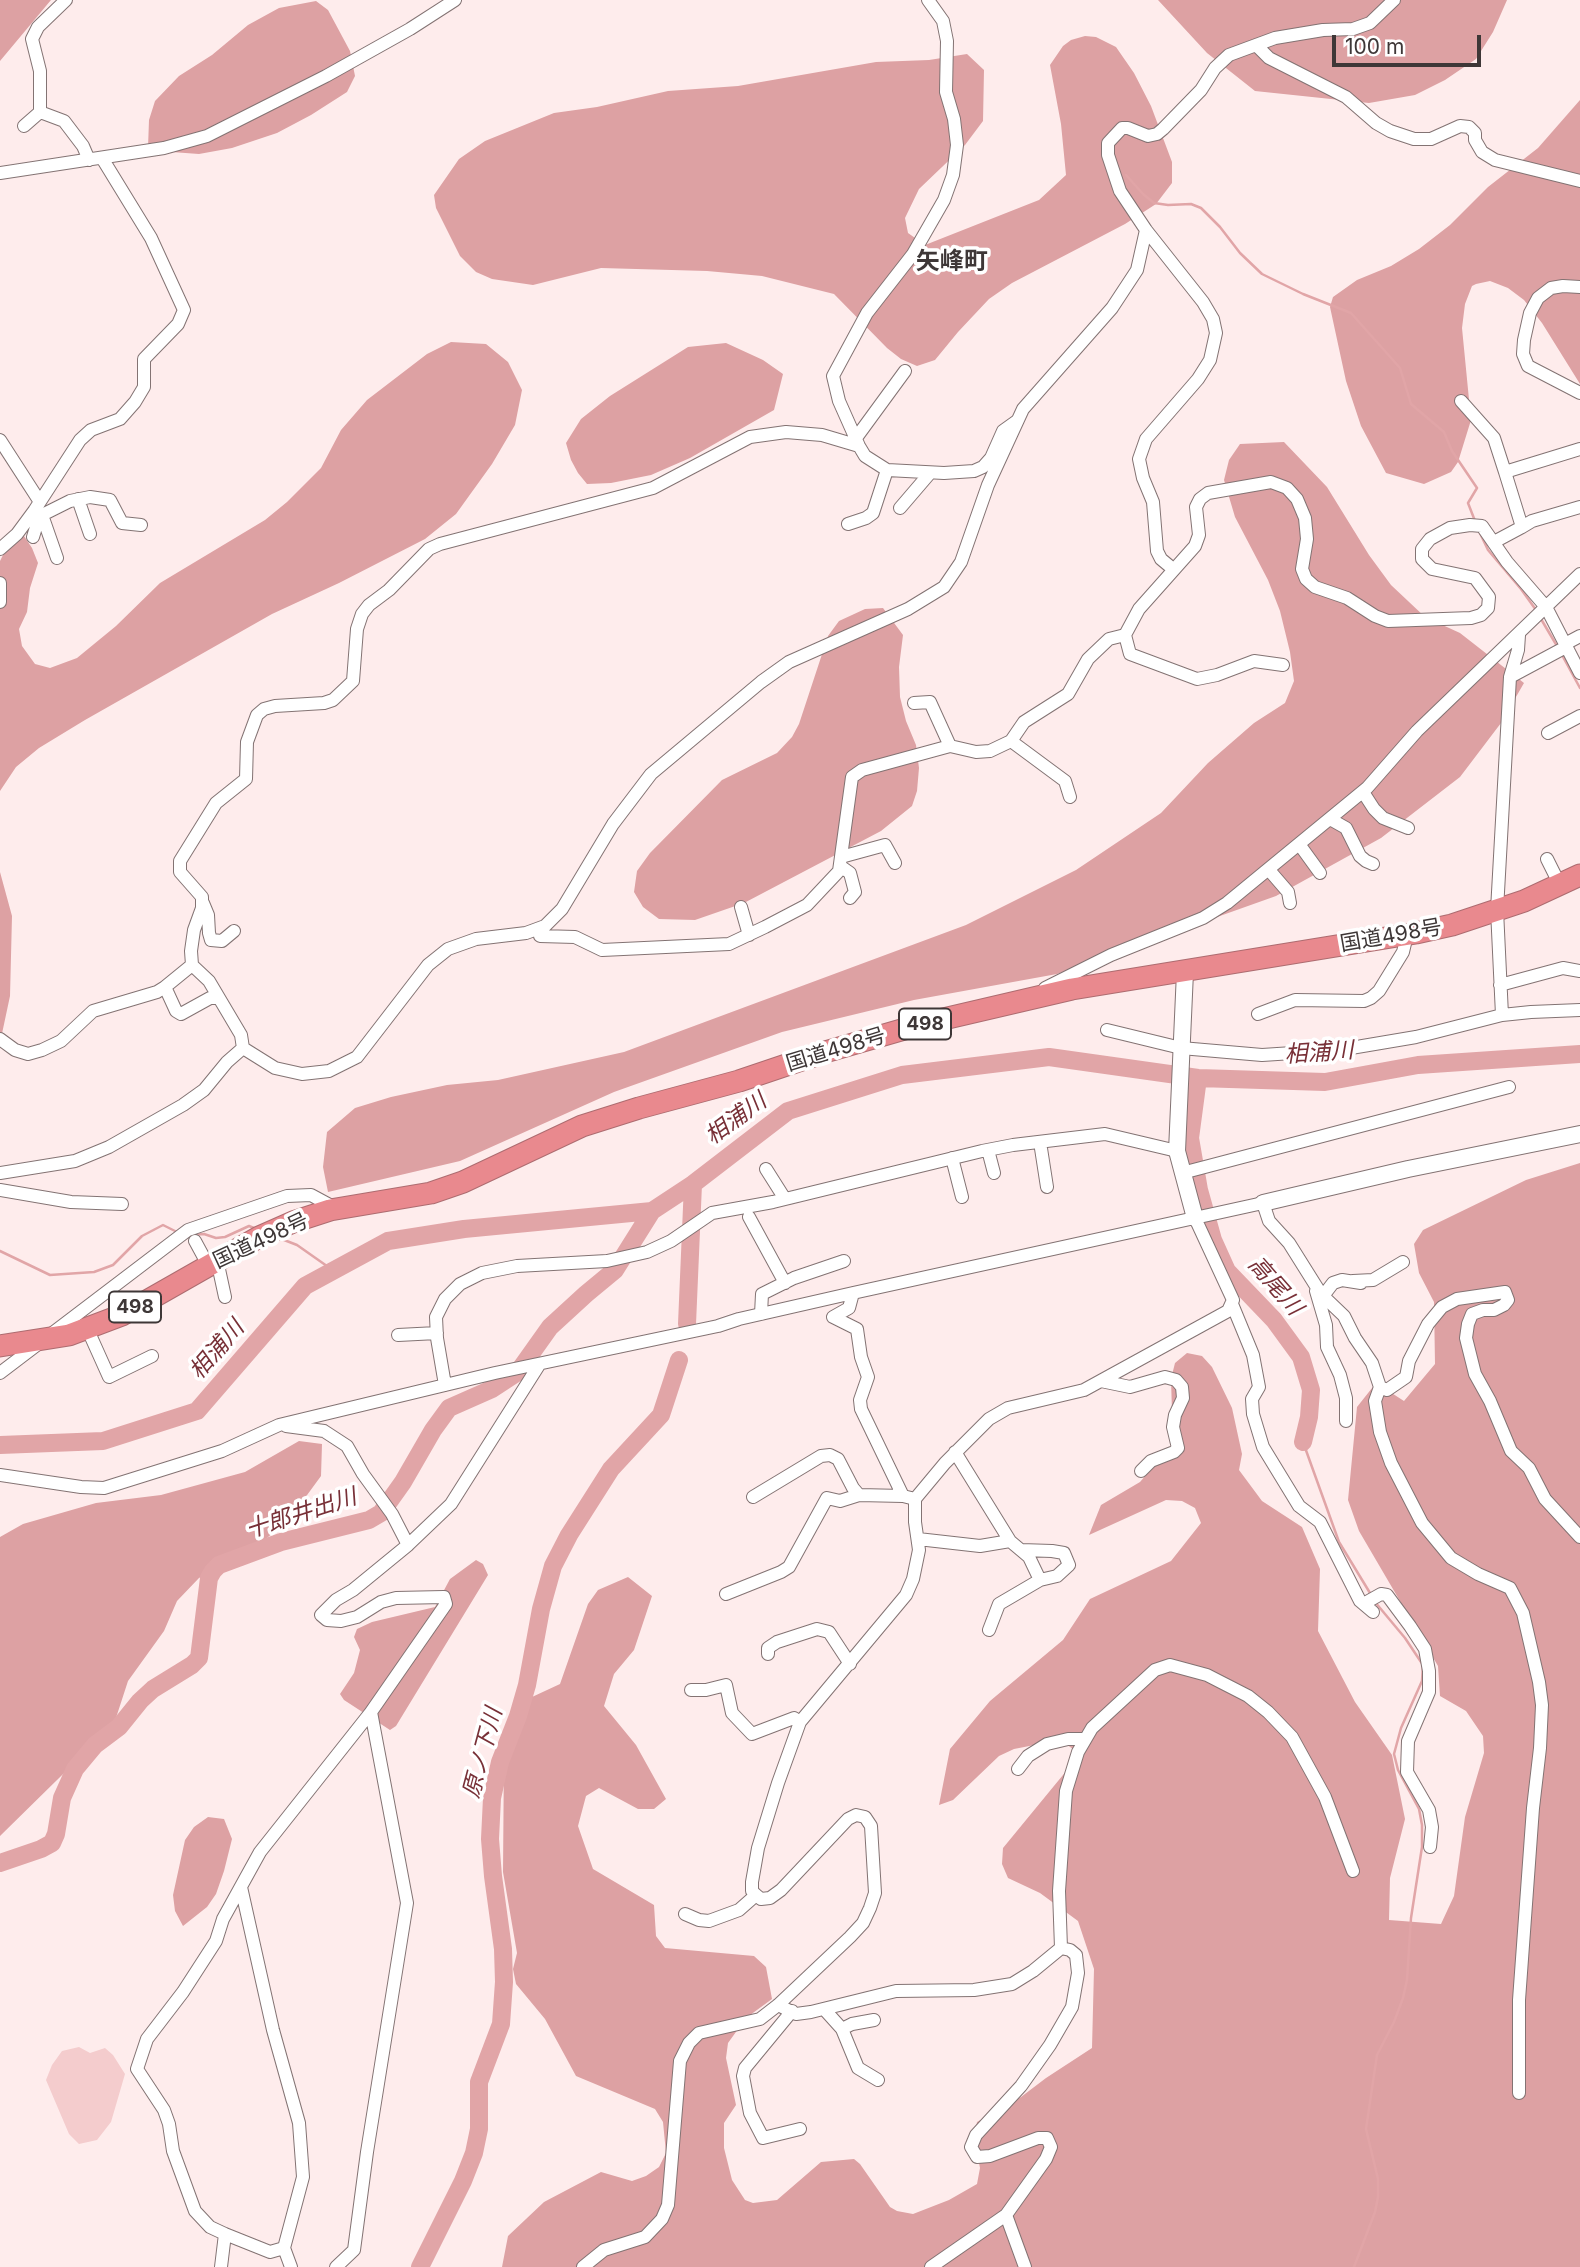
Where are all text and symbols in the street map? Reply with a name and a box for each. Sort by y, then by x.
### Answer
scale bar [1335,21,1484,65]
text: 100 m [1345,34,1404,59]
district label: 矢峰町 [916,248,988,276]
street label: 国道498号 [1338,915,1444,957]
road number: 498 [899,1008,951,1040]
street label: 国道498号 [783,1023,889,1077]
water label: 相浦川 [1284,1037,1354,1069]
water label: 相浦川 [700,1088,772,1150]
street label: 国道498号 [209,1208,313,1274]
water label: 高尾川 [1242,1251,1308,1321]
road number: 498 [109,1292,161,1322]
water label: 相浦川 [184,1315,250,1385]
water label: 十郎井出川 [242,1483,360,1545]
water label: 原ノ下川 [458,1705,508,1801]

